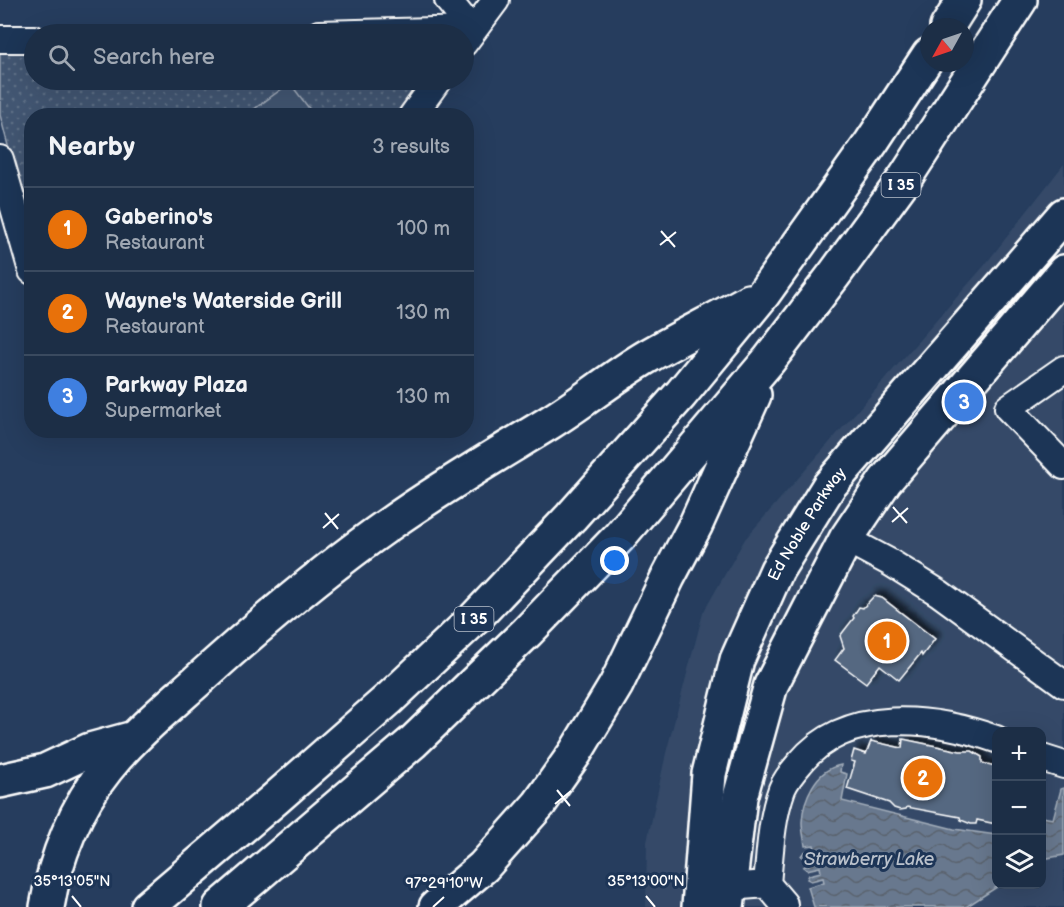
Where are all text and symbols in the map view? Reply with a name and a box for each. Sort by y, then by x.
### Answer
north arrow [920,18,974,72]
search box [24,24,474,90]
icon: search [45,41,78,74]
text: Search here [93,44,215,71]
text: Nearby [48,132,135,163]
text: 3 results [372,135,450,159]
road number: I 35 [882,173,920,197]
text: Gaberino's [105,204,213,231]
text: 1 [63,217,72,241]
text: 100 m [397,217,450,241]
text: Restaurant [105,231,205,255]
text: Wayne's Waterside Grill [105,288,342,315]
text: 2 [62,301,73,325]
text: 130 m [396,301,450,325]
text: Restaurant [105,315,205,339]
text: Parkway Plaza [105,372,248,399]
pin: 3 [944,380,984,424]
text: 3 [62,385,73,409]
text: 130 m [396,385,450,409]
text: Supermarket [105,399,221,423]
street label: Ed Noble Parkway [764,463,851,583]
your location [600,546,629,575]
road number: I 35 [454,607,494,631]
pin: 1 [868,618,906,664]
map controls [992,727,1046,889]
button: + [992,727,1046,781]
pin: 2 [904,756,942,800]
button: − [992,781,1046,835]
button: layers [992,835,1046,889]
water label: Strawberry Lake [804,849,934,870]
text: 35°13'05"N [33,872,111,891]
text: 35°13'00"N [607,872,685,891]
text: 97°29'10"W [405,874,483,893]

